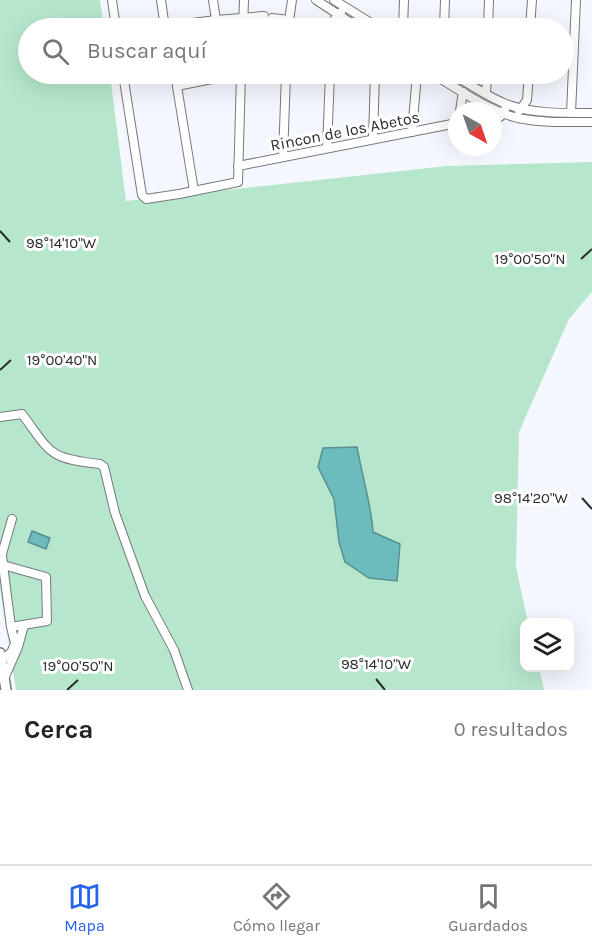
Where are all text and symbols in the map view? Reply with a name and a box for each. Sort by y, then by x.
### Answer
search box [18,18,574,84]
icon: search [39,35,72,68]
text: Buscar aquí [87,38,207,64]
north arrow [448,102,502,156]
street label: Rincon de los Abetos [269,107,421,155]
text: 98°14'10"W [26,234,97,252]
text: 19°00'50"N [495,250,565,268]
text: 19°00'40"N [27,351,97,369]
text: 98°14'20"W [494,489,569,507]
map controls [520,618,574,672]
button: layers [520,618,574,672]
text: 98°14'10"W [341,655,412,673]
text: 19°00'50"N [43,657,113,675]
text: Cerca [24,714,93,745]
text: 0 resultados [454,718,568,741]
tab: Mapa [64,880,105,935]
tab: Cómo llegar [233,880,320,935]
tab: Guardados [448,880,528,935]

